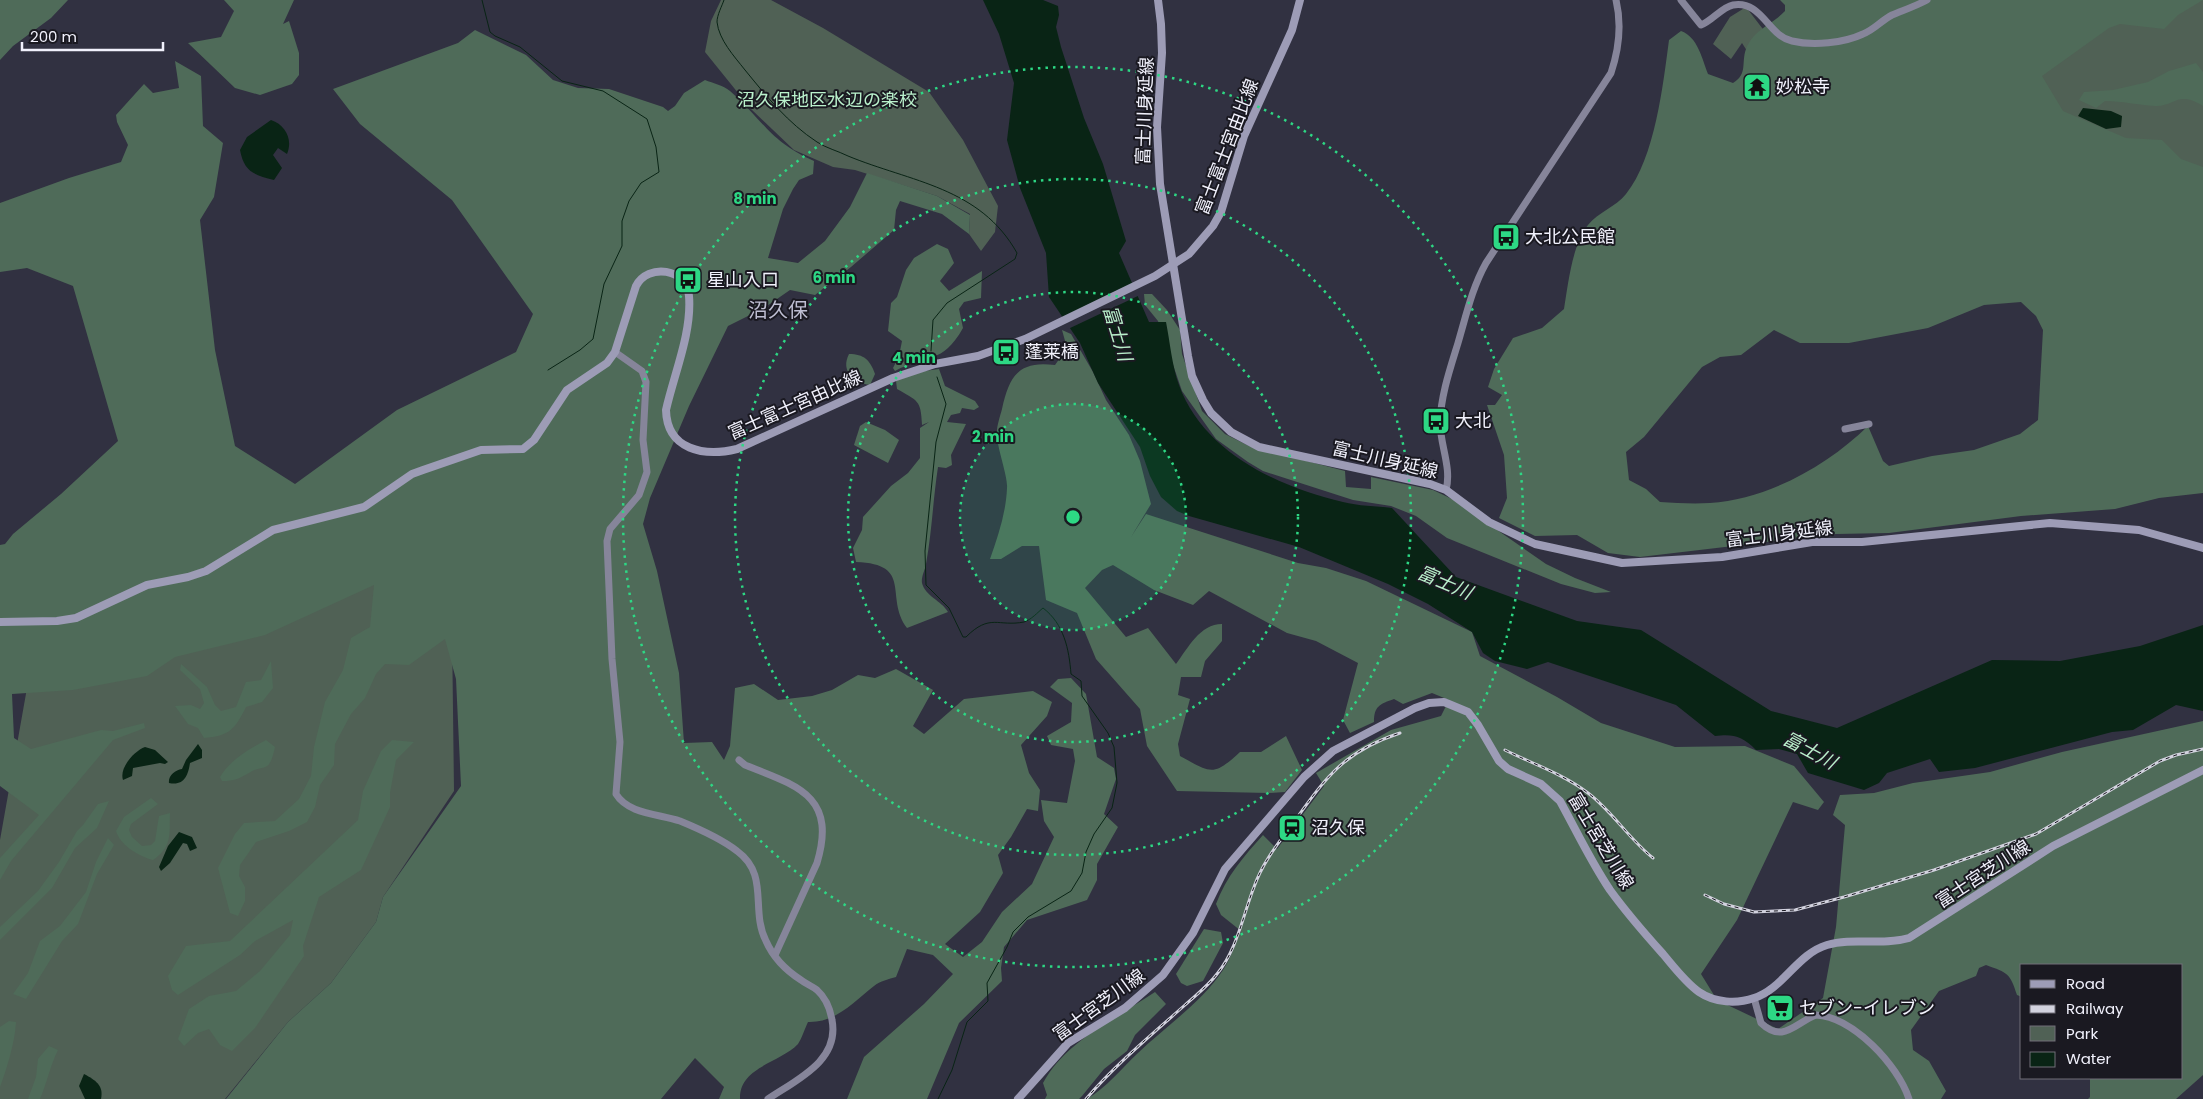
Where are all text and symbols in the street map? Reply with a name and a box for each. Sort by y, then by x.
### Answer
scale bar [22,20,164,52]
text: 200 m [30,26,77,47]
street label: 富士川身延線 [1130,57,1159,165]
temple icon: 妙松寺 [1742,72,1772,102]
place label: 妙松寺 [1776,74,1830,99]
street label: 富士富士宮由比線 [1189,75,1264,219]
park label: 沼久保地区水辺の楽校 [737,87,917,112]
text: 8 min [733,188,777,209]
bus stop icon: 大北公民館 [1491,222,1521,252]
place label: 大北公民館 [1525,224,1615,249]
bus stop icon: 星山入口 [673,265,703,295]
place label: 星山入口 [707,267,779,292]
text: 6 min [812,267,856,288]
district label: 沼久保 [748,296,808,324]
water label: 富士川 [1096,302,1139,366]
bus stop icon: 蓬莱橋 [991,337,1021,367]
place label: 蓬莱橋 [1025,339,1079,364]
text: 4 min [892,347,936,368]
street label: 富士富士宮由比線 [724,364,866,445]
bus stop icon: 大北 [1421,406,1451,436]
place label: 大北 [1455,408,1491,433]
text: 2 min [972,426,1014,447]
street label: 富士川身延線 [1330,435,1441,484]
centre of rings [1064,508,1082,526]
street label: 富士川身延線 [1724,515,1834,552]
water label: 富士川 [1413,559,1478,607]
water label: 富士川 [1778,725,1843,777]
street label: 富士宮芝川線 [1563,788,1640,893]
station icon: 沼久保 [1277,813,1307,843]
place label: 沼久保 [1311,815,1365,840]
street label: 富士宮芝川線 [1931,834,2035,913]
street label: 富士宮芝川線 [1048,963,1150,1046]
legend [2020,964,2183,1079]
text: Road [2066,973,2105,994]
supermarket icon: セブン-イレブン [1765,993,1795,1023]
place label: セブン-イレブン [1799,995,1935,1020]
text: Railway [2066,998,2124,1019]
text: Park [2066,1023,2098,1044]
text: Water [2066,1048,2112,1069]

